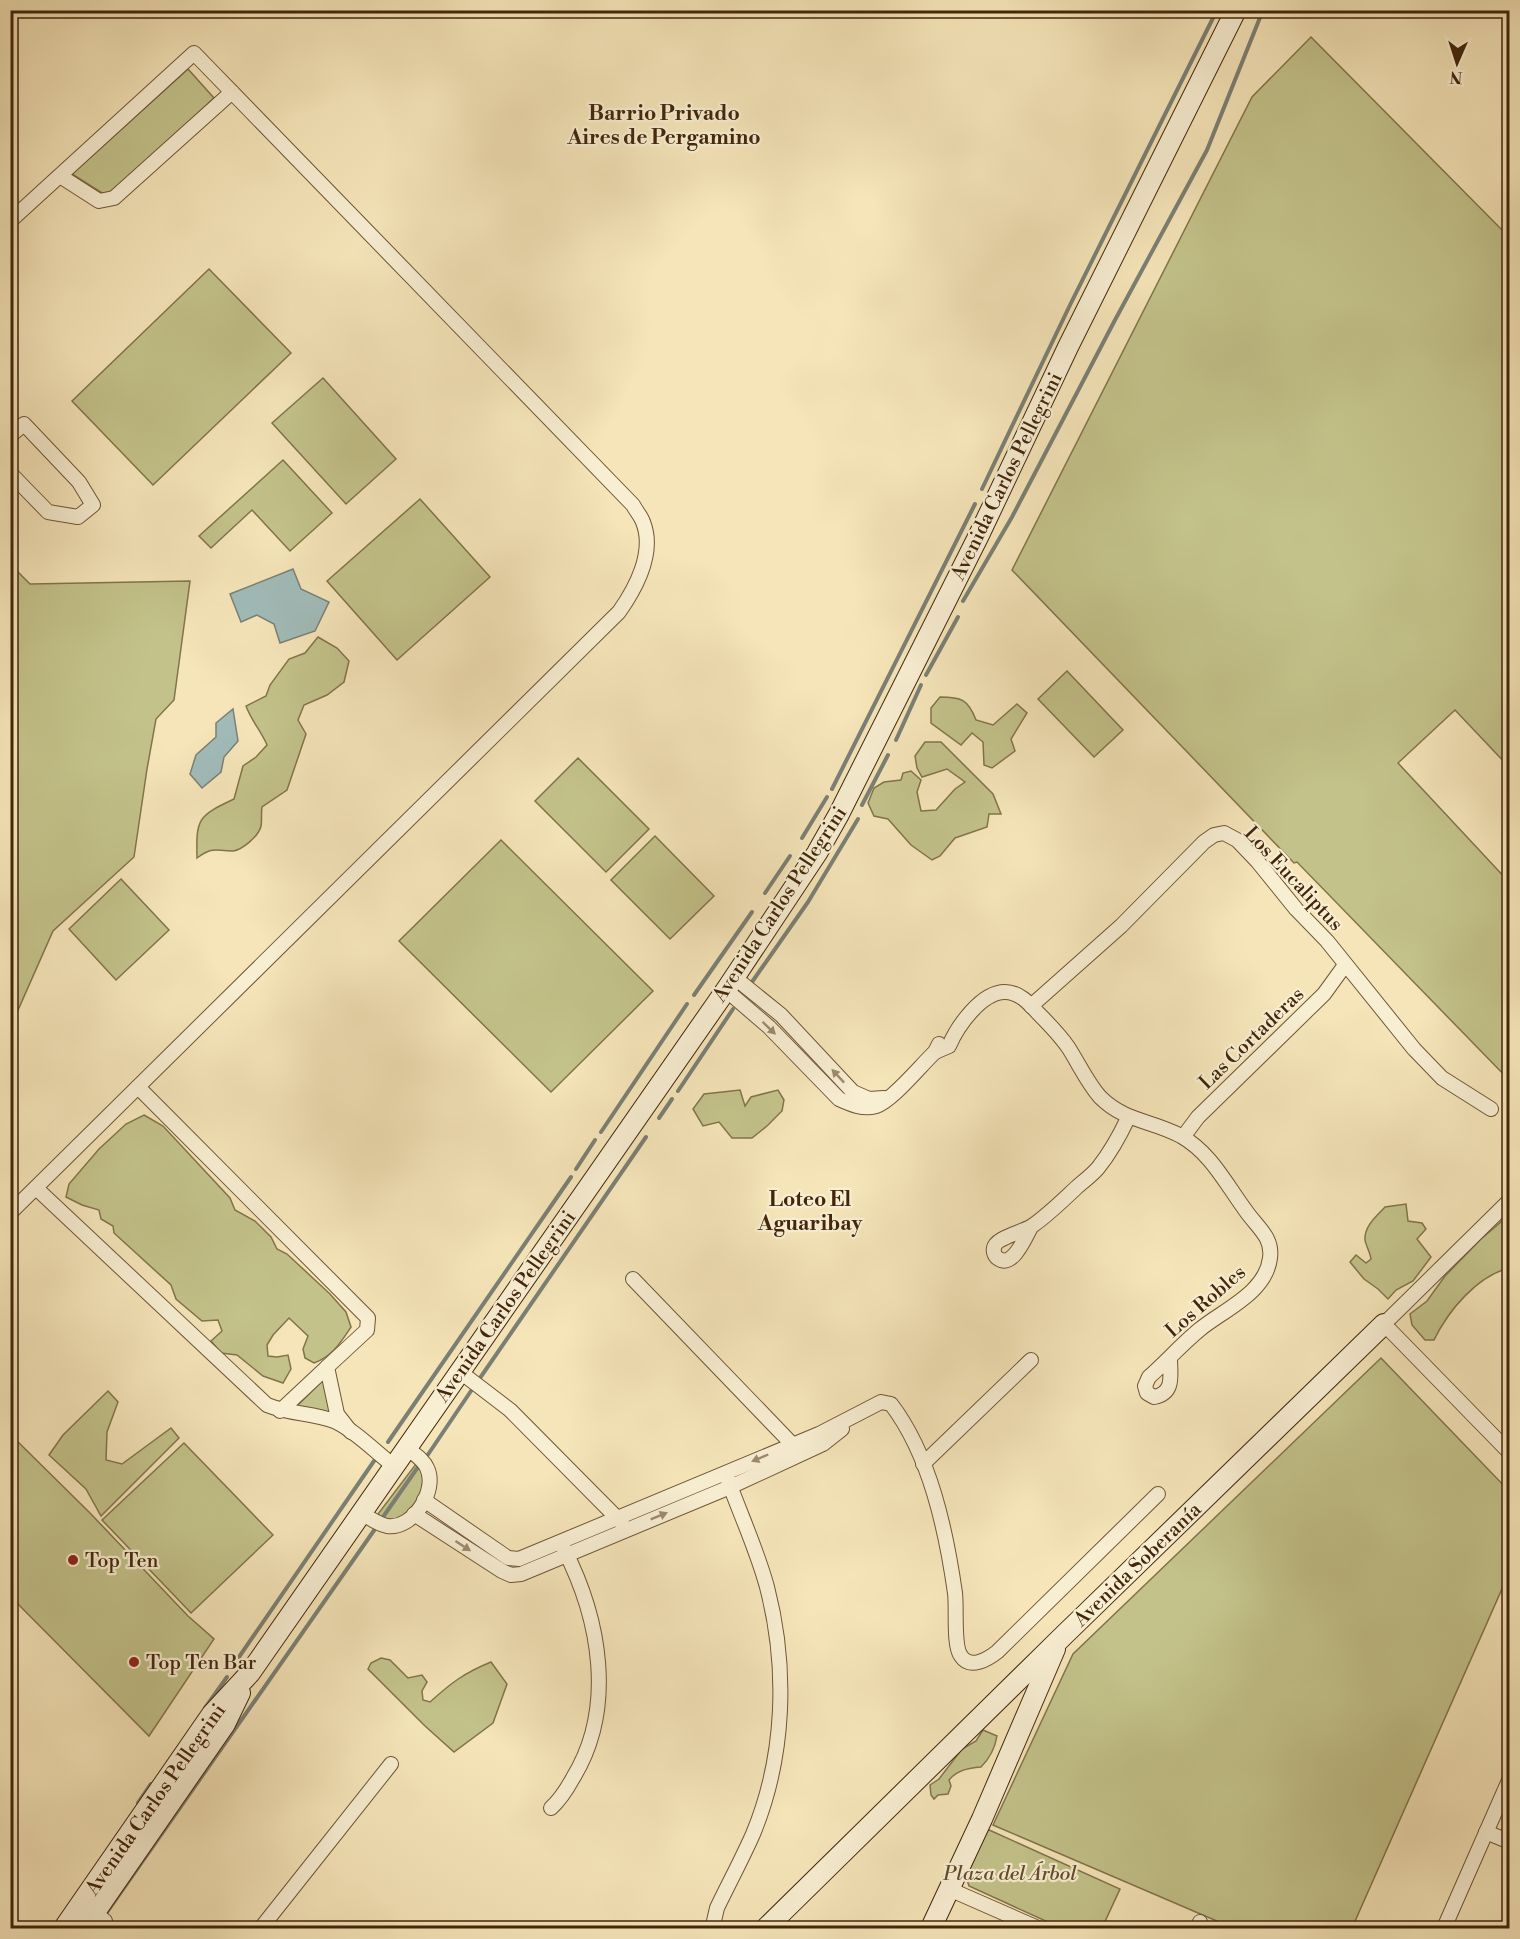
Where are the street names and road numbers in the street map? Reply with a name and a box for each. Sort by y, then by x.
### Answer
street label: Avenida Carlos Pellegrini [946,368,1069,586]
street label: Avenida Carlos Pellegrini [707,802,853,1008]
street label: Los Eucaliptus [1238,821,1348,937]
street label: Las Cortaderas [1194,983,1310,1096]
street label: Avenida Carlos Pellegrini [430,1206,582,1408]
street label: Los Robles [1161,1260,1251,1344]
street label: Avenida Soberanía [1068,1497,1208,1633]
street label: Avenida Carlos Pellegrini [80,1699,232,1901]

